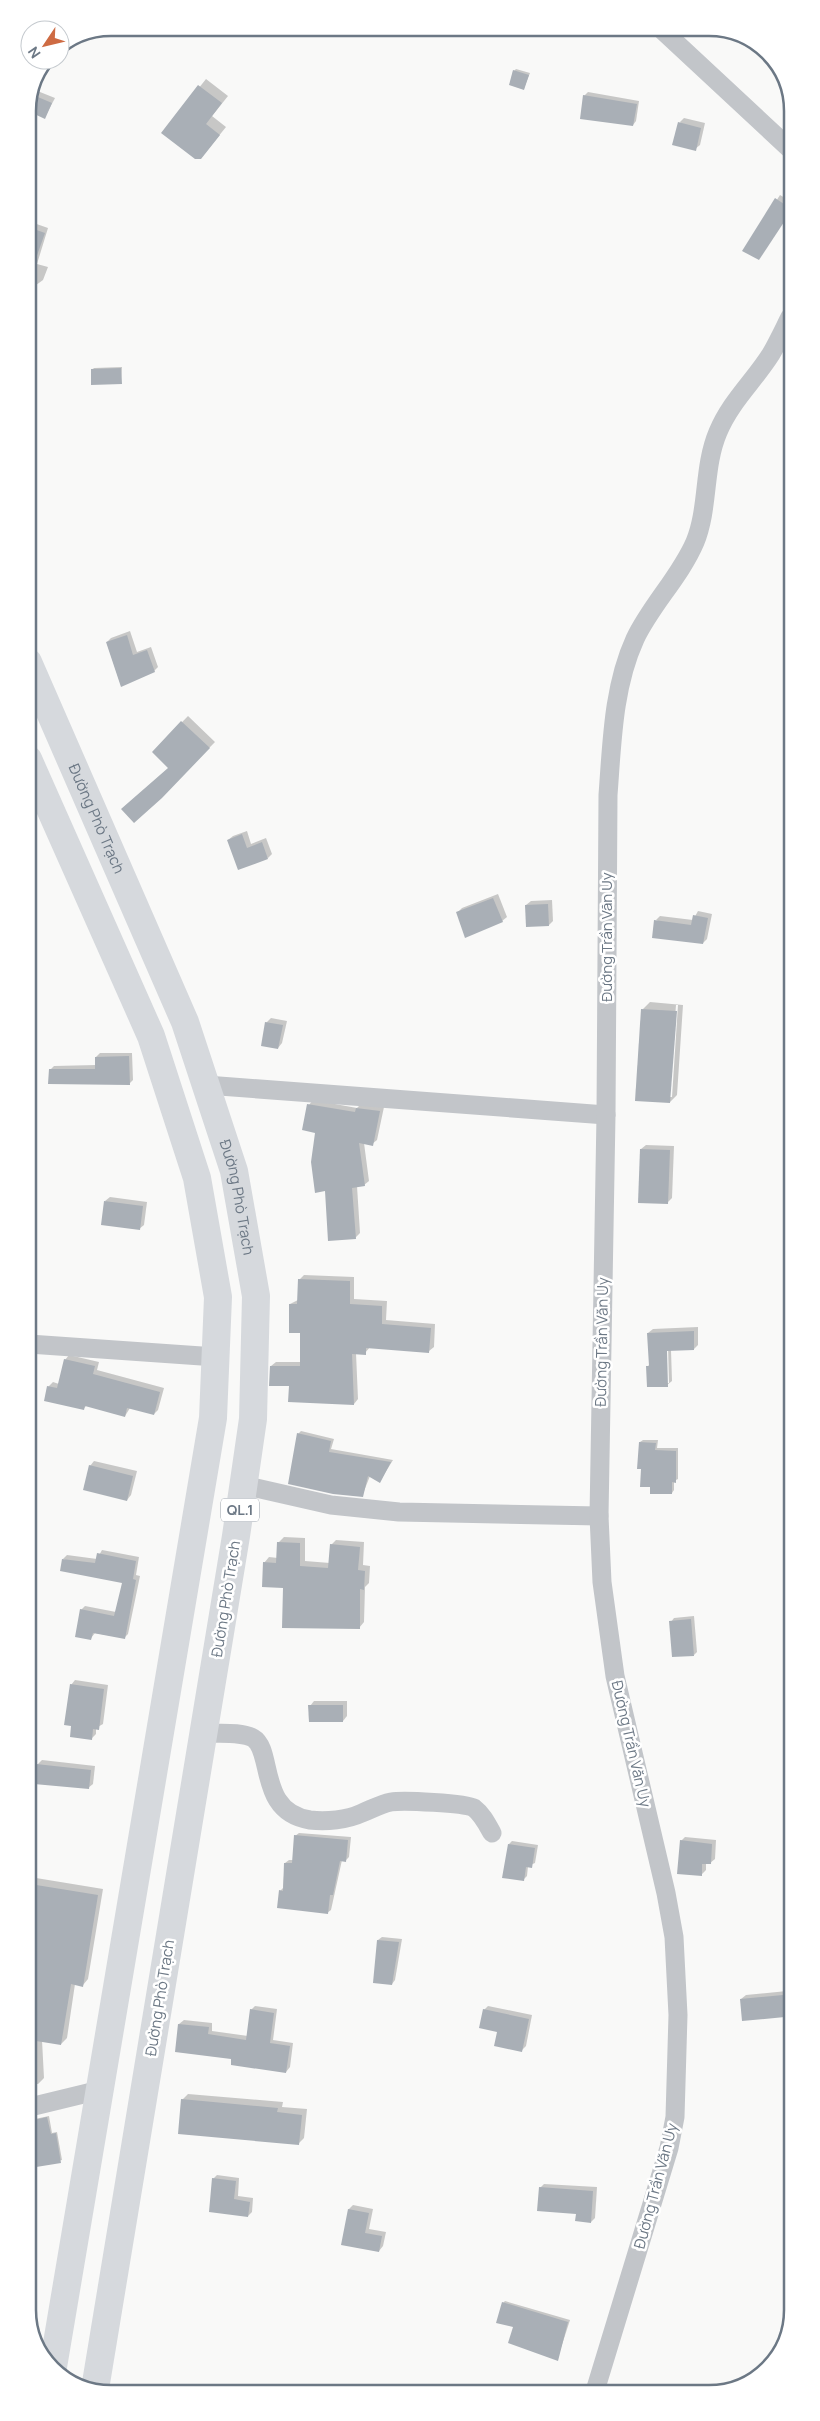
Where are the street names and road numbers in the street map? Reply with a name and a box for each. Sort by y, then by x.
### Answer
street label: Đường Phò Trạch [64,760,130,877]
street label: Đường Trần Văn Uy [596,872,617,1002]
street label: Đường Phò Trạch [214,1137,260,1257]
street label: Đường Trần Văn Uy [590,1277,613,1407]
road number: QL.1 [221,1498,259,1522]
street label: Đường Phò Trạch [206,1539,245,1659]
street label: Đường Trần Văn Uy [607,1678,656,1809]
street label: Đường Phò Trạch [140,1938,179,2058]
street label: Đường Trần Văn Uy [629,2121,682,2251]

